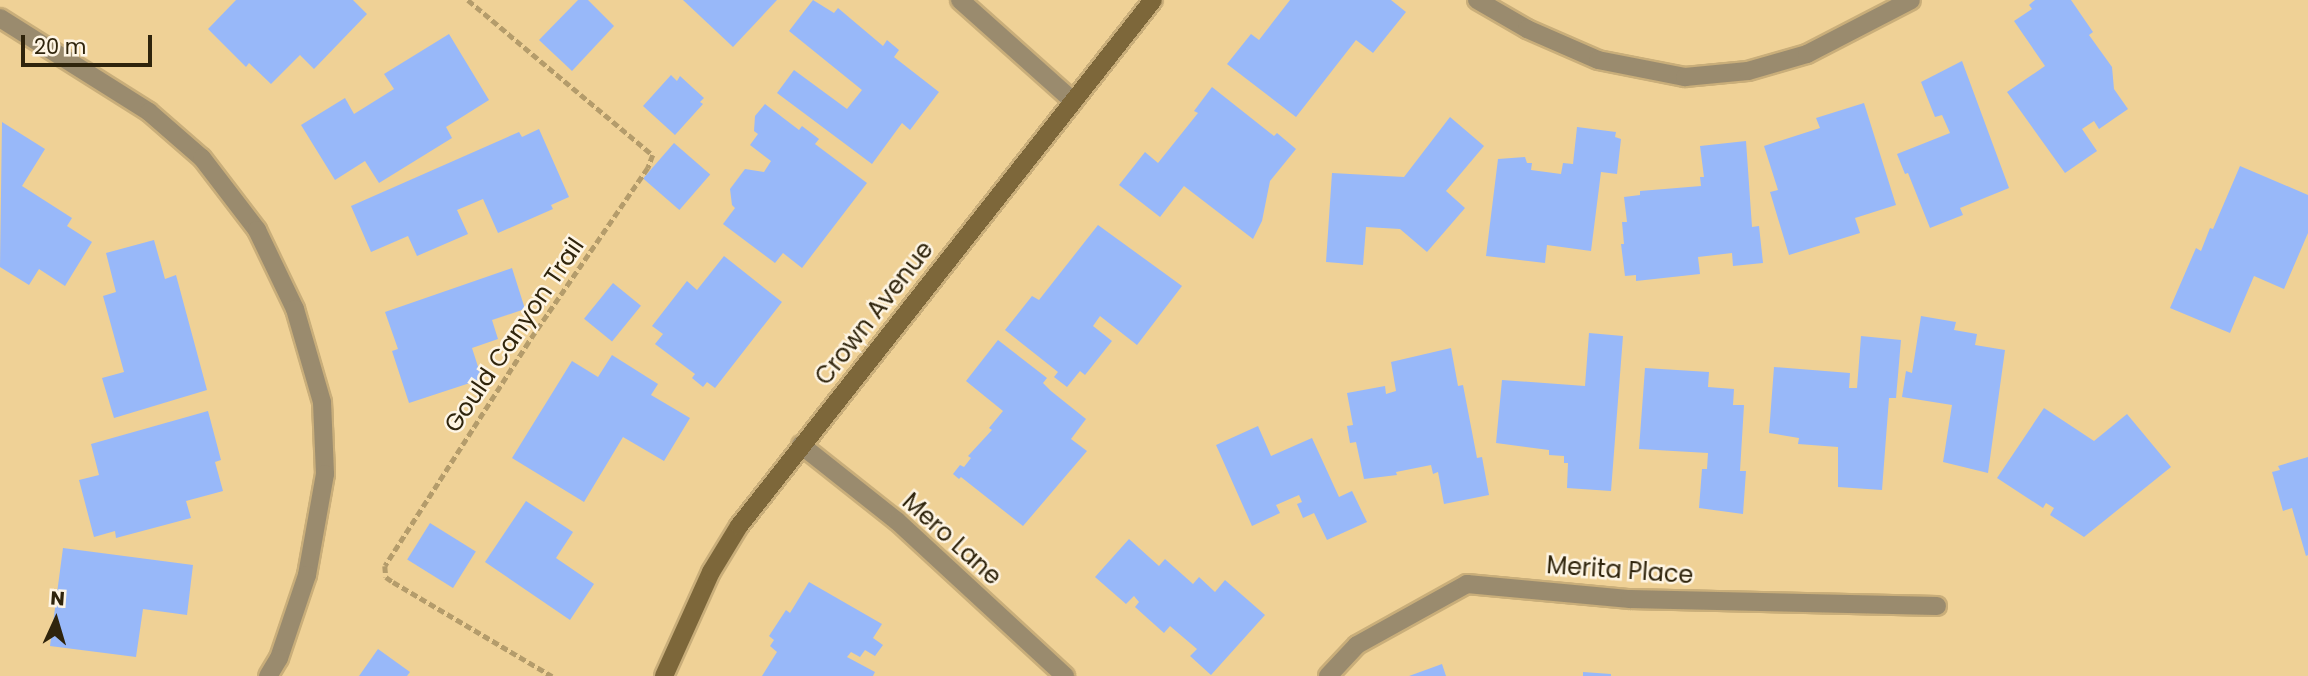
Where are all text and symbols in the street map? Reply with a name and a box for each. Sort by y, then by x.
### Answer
scale bar [24,21,156,65]
text: 20 m [34,32,87,61]
street label: Gould Canyon Trail [438,232,590,438]
street label: Crown Avenue [809,235,939,391]
street label: Mero Lane [897,487,1007,591]
street label: Merita Place [1546,550,1694,590]
north arrow [21,585,91,655]
text: N [49,585,66,613]

